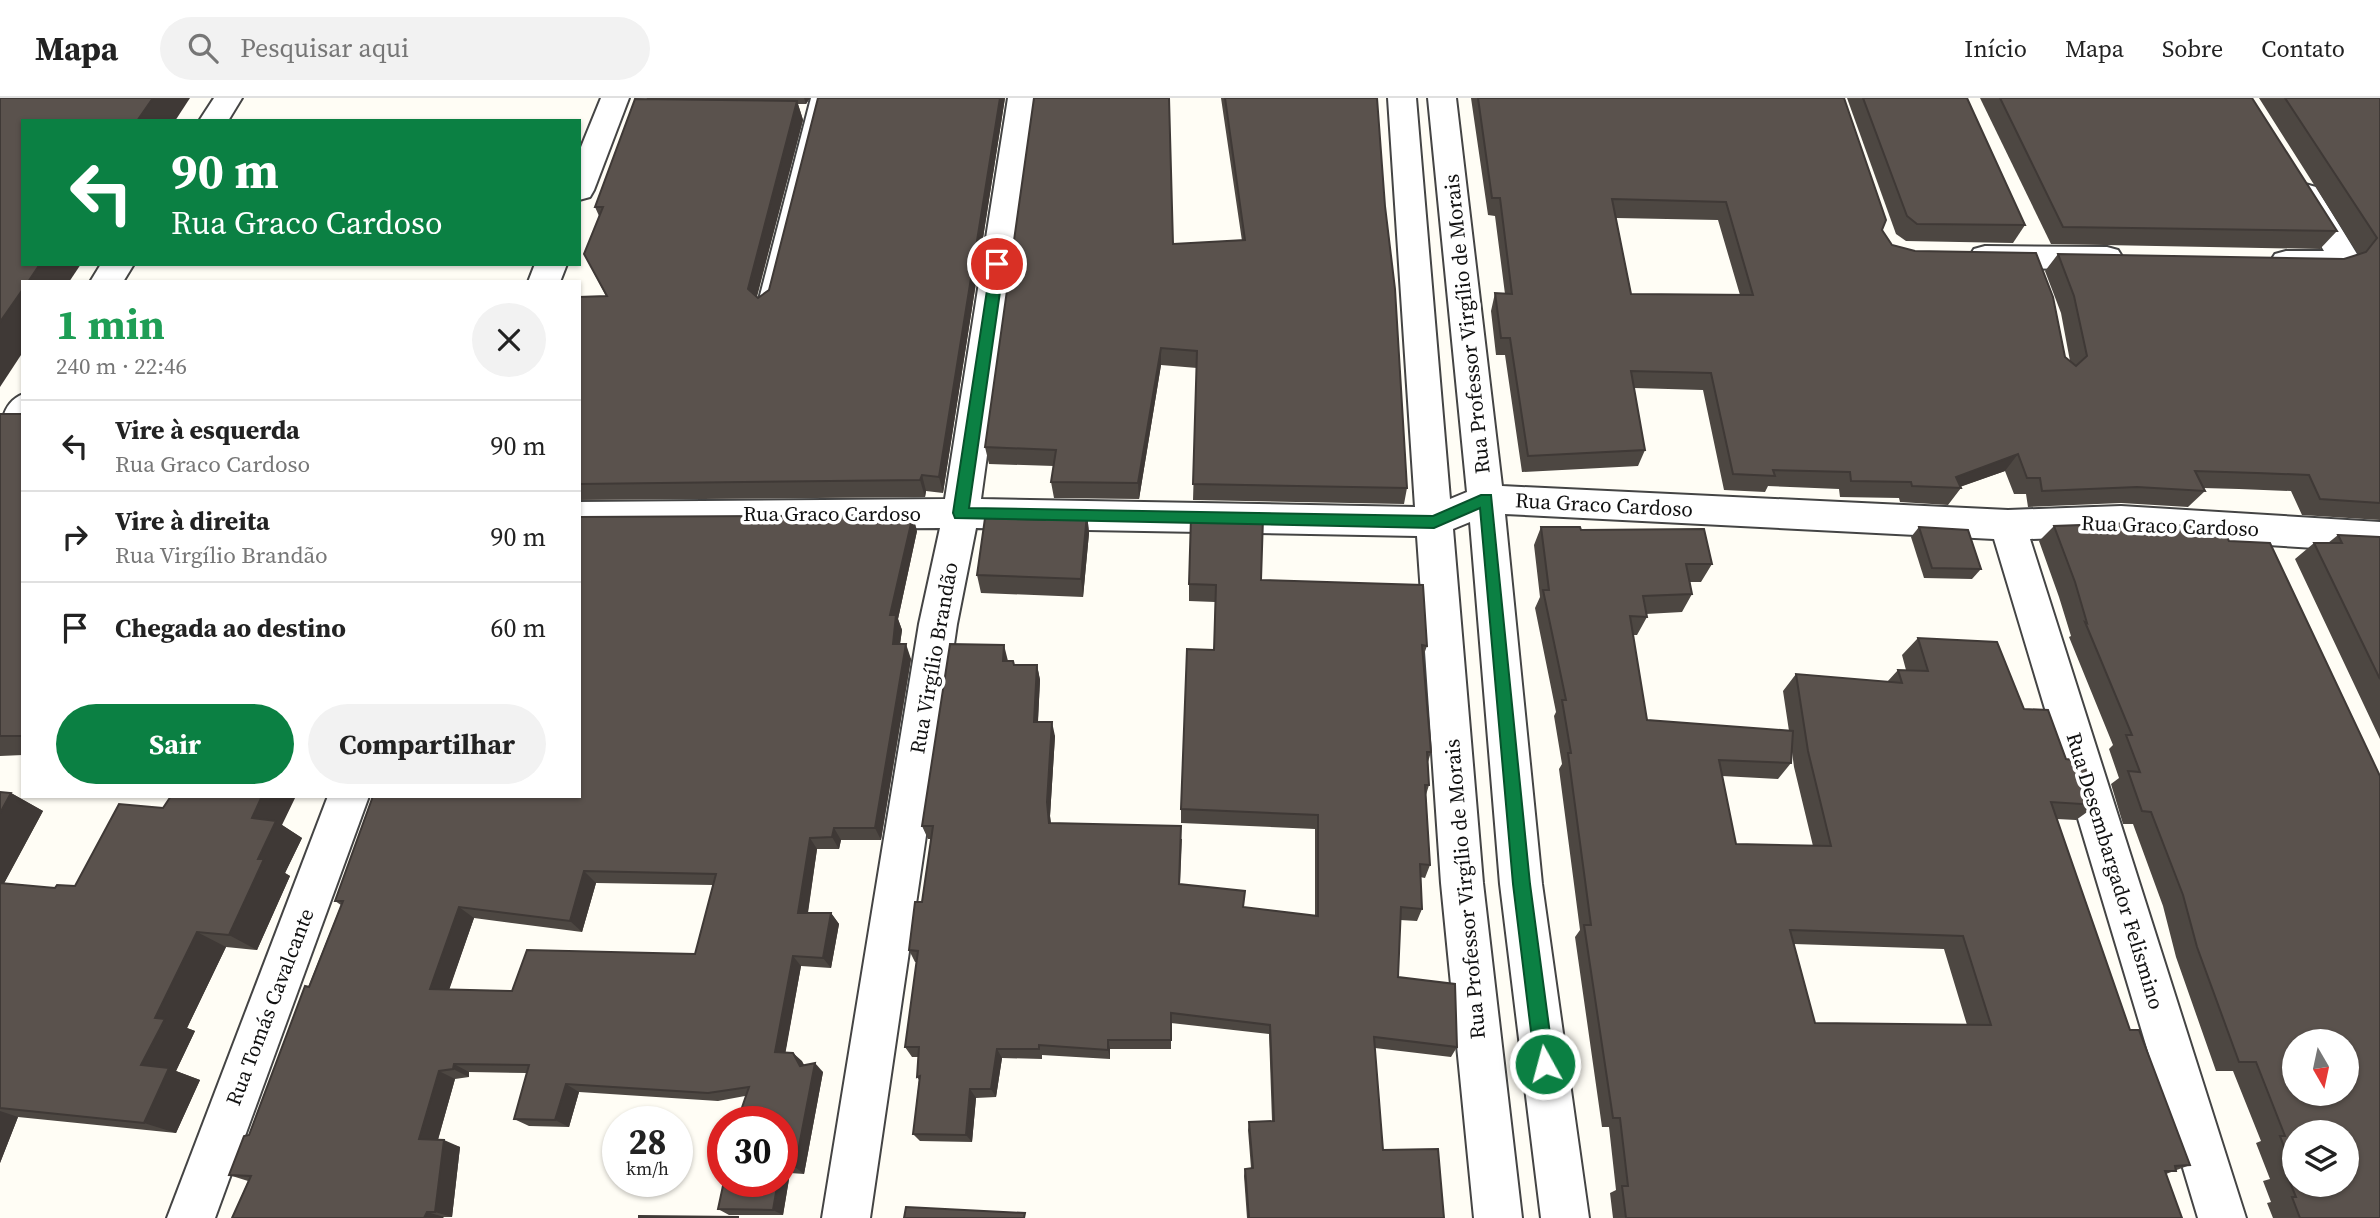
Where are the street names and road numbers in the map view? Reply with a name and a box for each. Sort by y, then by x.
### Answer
street label: Rua Professor Virgílio de Morais [1436,173,1497,475]
street label: Rua Graco Cardoso [1514,485,1694,524]
street label: Rua Graco Cardoso [743,499,921,528]
street label: Rua Graco Cardoso [2080,508,2260,543]
street label: Rua Virgílio Brandão [902,560,965,756]
street label: Rua Desembargador Felismino [2059,729,2171,1013]
street label: Rua Professor Virgílio de Morais [1437,738,1492,1040]
street label: Rua Tomás Cavalcante [219,904,321,1110]

